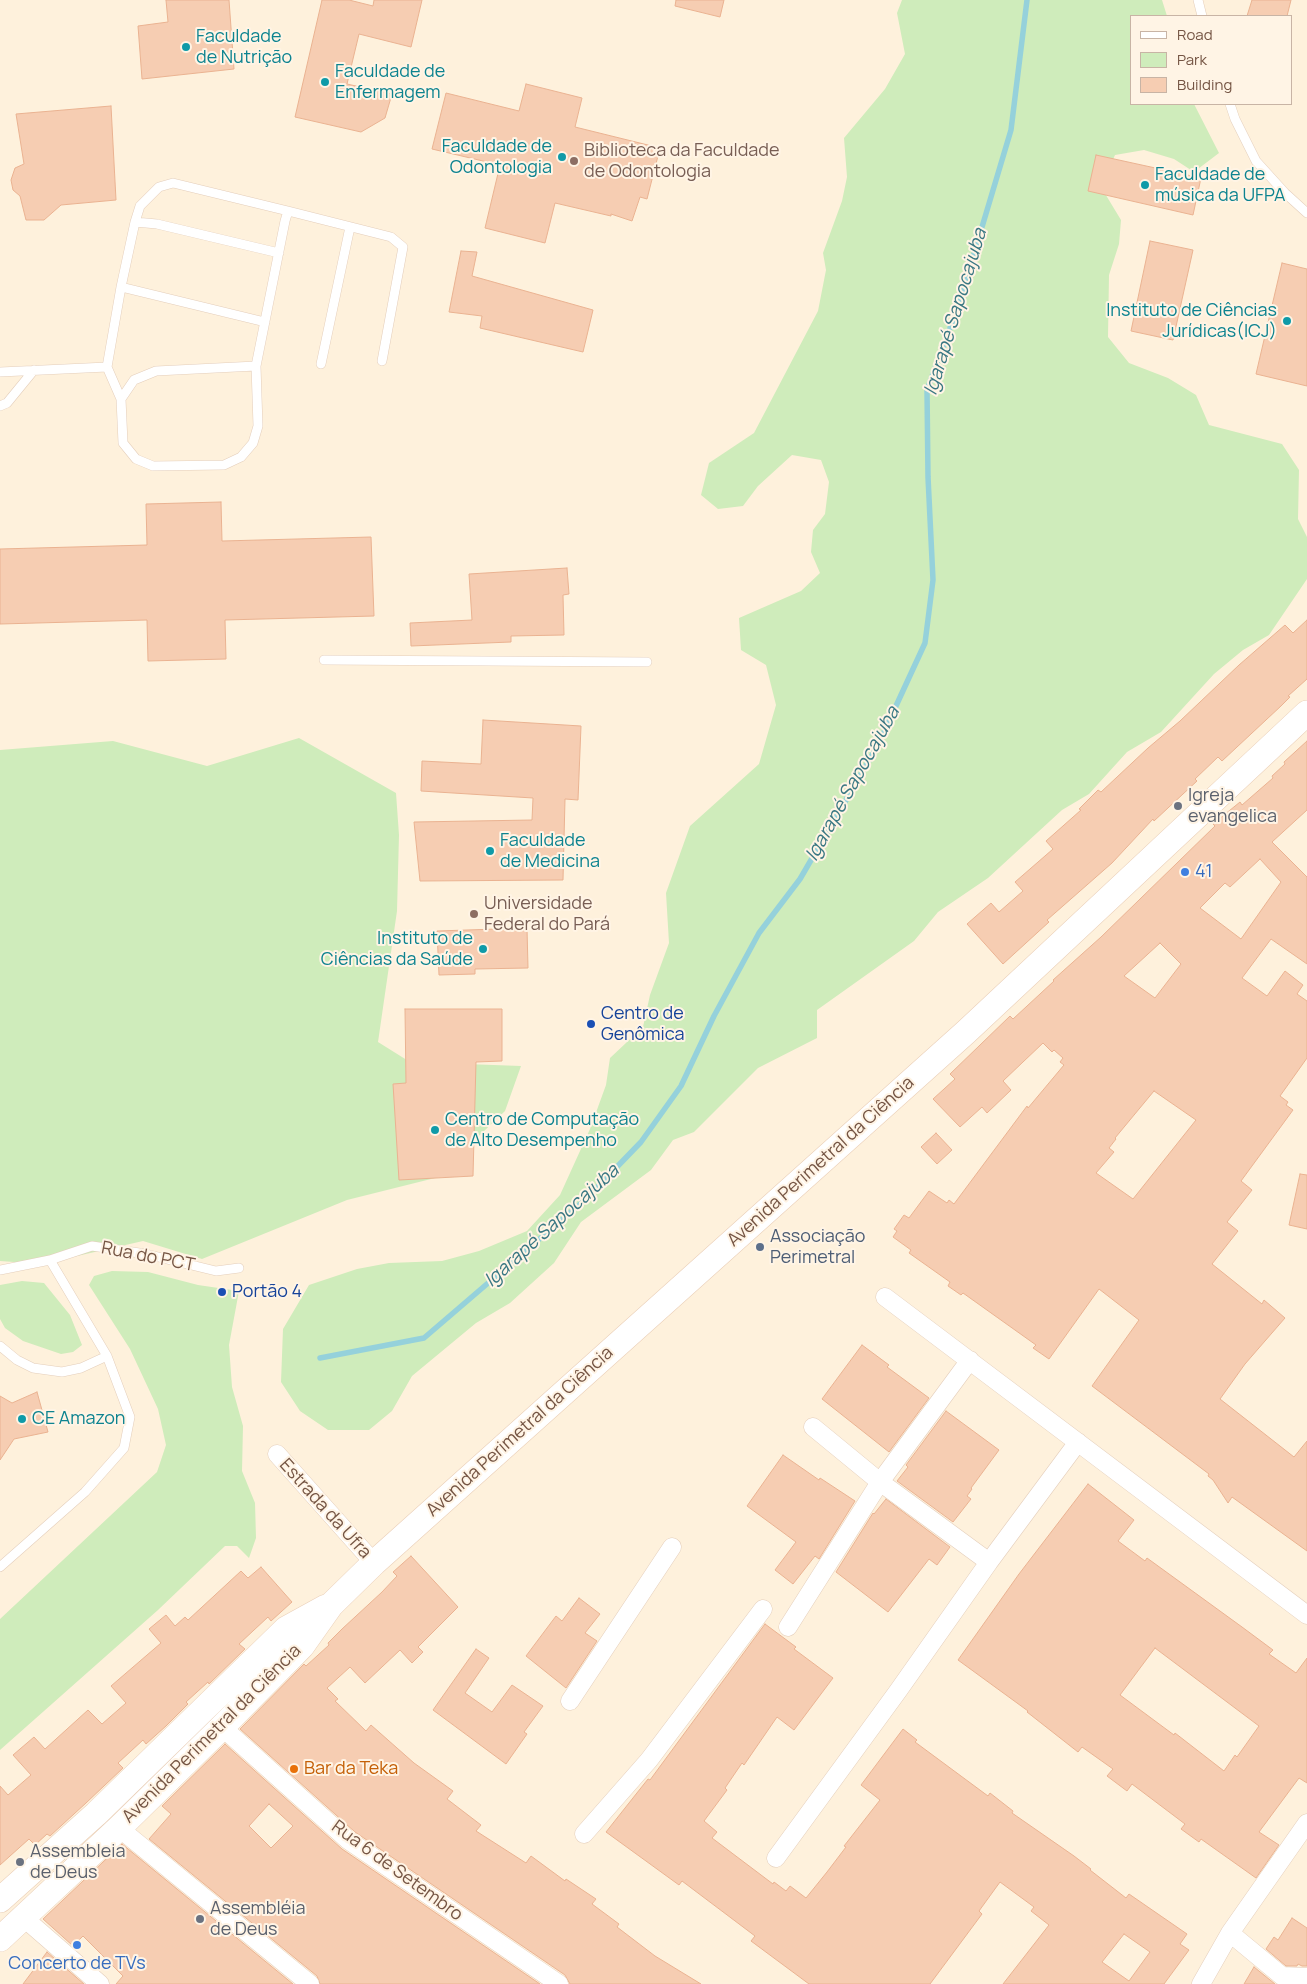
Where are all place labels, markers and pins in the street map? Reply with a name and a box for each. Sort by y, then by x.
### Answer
place label: Faculdade de Nutrição [196,26,292,68]
marker: Faculdade de Nutrição [180,41,192,53]
place label: Faculdade de Enfermagem [335,61,445,104]
marker: Faculdade de Enfermagem [319,76,331,88]
place label: Faculdade de Odontologia [442,136,552,178]
place label: Biblioteca da Faculdade de Odontologia [584,140,779,182]
marker: Faculdade de Odontologia [556,151,568,163]
marker: Biblioteca da Faculdade de Odontologia [568,155,580,167]
place label: Faculdade de música da UFPA [1155,164,1285,206]
marker: Faculdade de música da UFPA [1139,179,1151,191]
place label: Instituto de Ciências Jurídicas(ICJ) [1106,300,1277,342]
marker: Instituto de Ciências Jurídicas(ICJ) [1281,315,1293,327]
place label: Igreja evangelica [1188,785,1277,828]
marker: Igreja evangelica [1172,800,1184,812]
place label: Faculdade de Medicina [500,830,600,872]
marker: Faculdade de Medicina [484,845,496,857]
place label: 41 [1195,861,1213,883]
marker: 41 [1179,866,1191,878]
place label: Universidade Federal do Pará [484,893,610,936]
marker: Universidade Federal do Pará [468,908,480,920]
place label: Instituto de Ciências da Saúde [321,928,473,971]
marker: Instituto de Ciências da Saúde [477,943,489,955]
place label: Centro de Genômica [601,1003,685,1046]
marker: Centro de Genômica [585,1018,597,1030]
place label: Centro de Computação de Alto Desempenho [445,1109,639,1152]
marker: Centro de Computação de Alto Desempenho [429,1124,441,1136]
place label: Associação Perimetral [770,1226,865,1268]
marker: Associação Perimetral [754,1241,766,1253]
place label: Portão 4 [232,1281,302,1303]
marker: Portão 4 [216,1286,228,1298]
place label: CE Amazon [32,1408,126,1430]
marker: CE Amazon [16,1413,28,1425]
place label: Bar da Teka [304,1758,398,1780]
marker: Bar da Teka [288,1763,300,1775]
place label: Assembleia de Deus [30,1841,125,1884]
marker: Assembleia de Deus [14,1856,26,1868]
place label: Assembléia de Deus [210,1898,305,1940]
marker: Assembléia de Deus [194,1913,206,1925]
marker: Concerto de TVs [71,1939,83,1951]
place label: Concerto de TVs [8,1953,146,1975]

